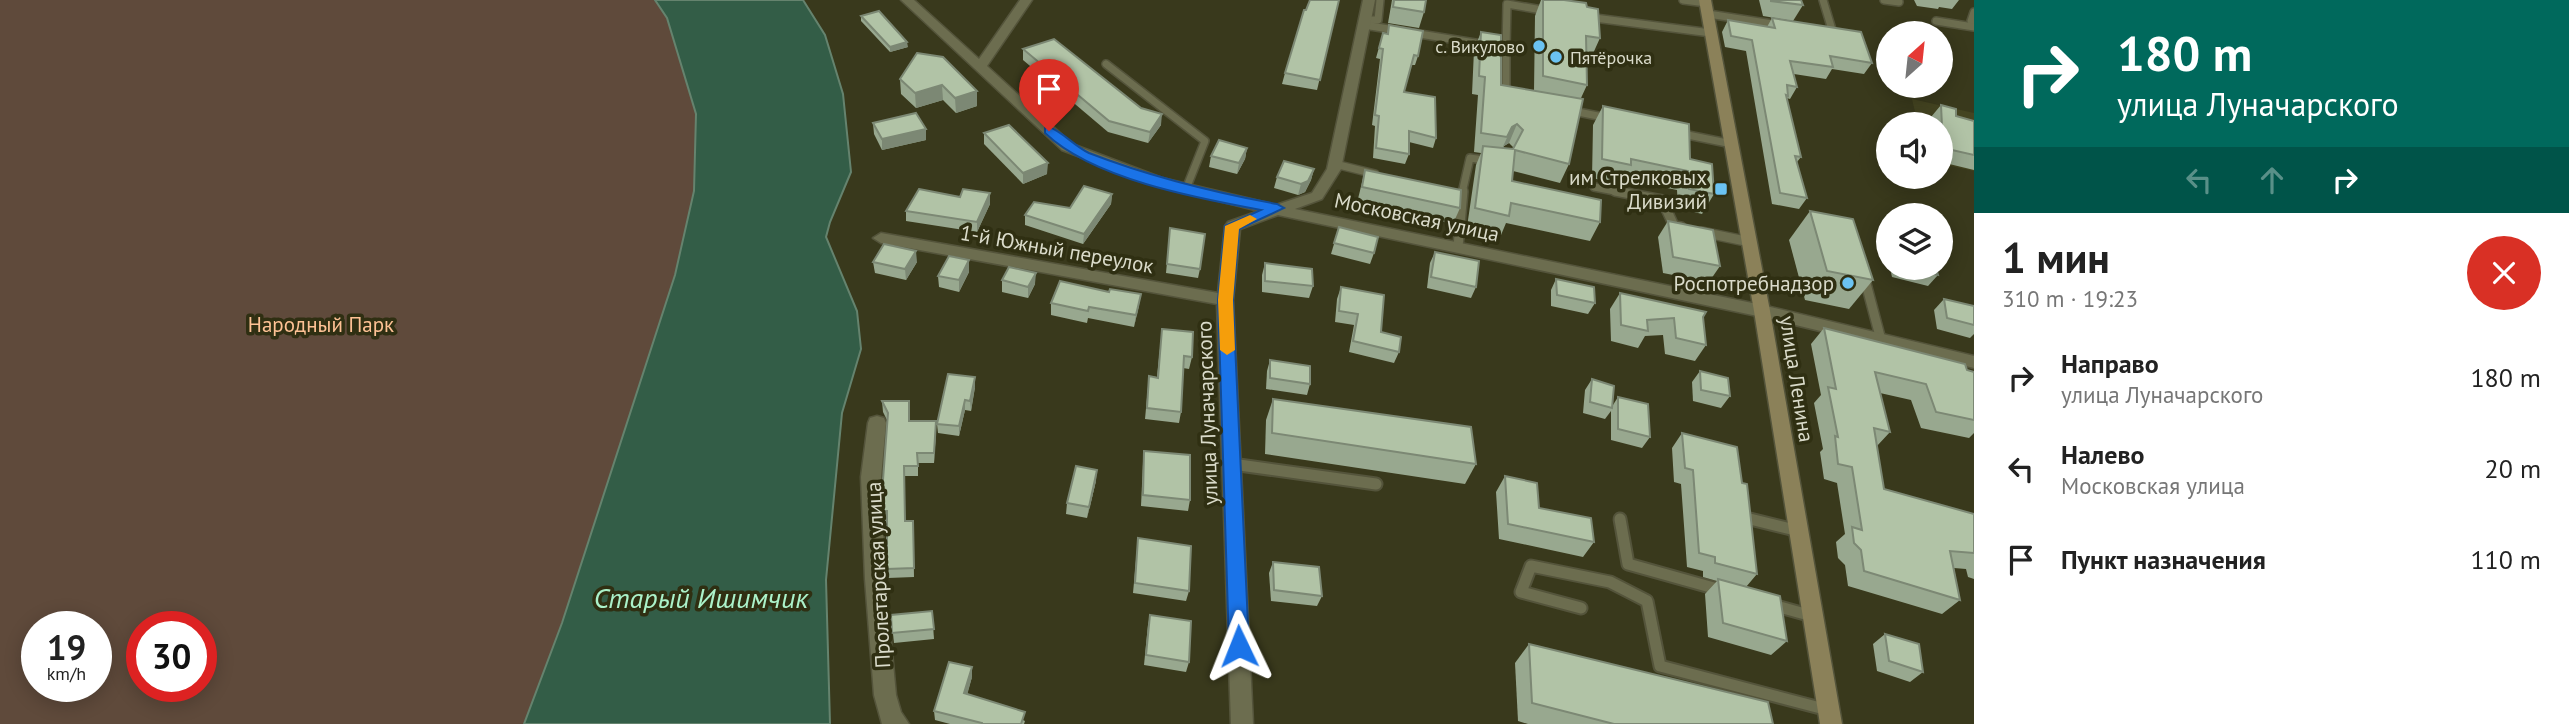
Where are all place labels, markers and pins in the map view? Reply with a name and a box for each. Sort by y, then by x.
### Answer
place label: с. Викулово [1435,35,1525,58]
marker: с. Викулово [1531,38,1547,54]
place label: Пятёрочка [1570,46,1652,69]
marker: Пятёрочка [1548,49,1564,65]
pin [1019,59,1079,131]
place label: им Стрелковых Дивизий [1569,164,1707,215]
marker: им Стрелковых Дивизий [1713,181,1729,197]
place label: Роспотребнадзор [1673,270,1834,297]
marker: Роспотребнадзор [1840,275,1856,291]

